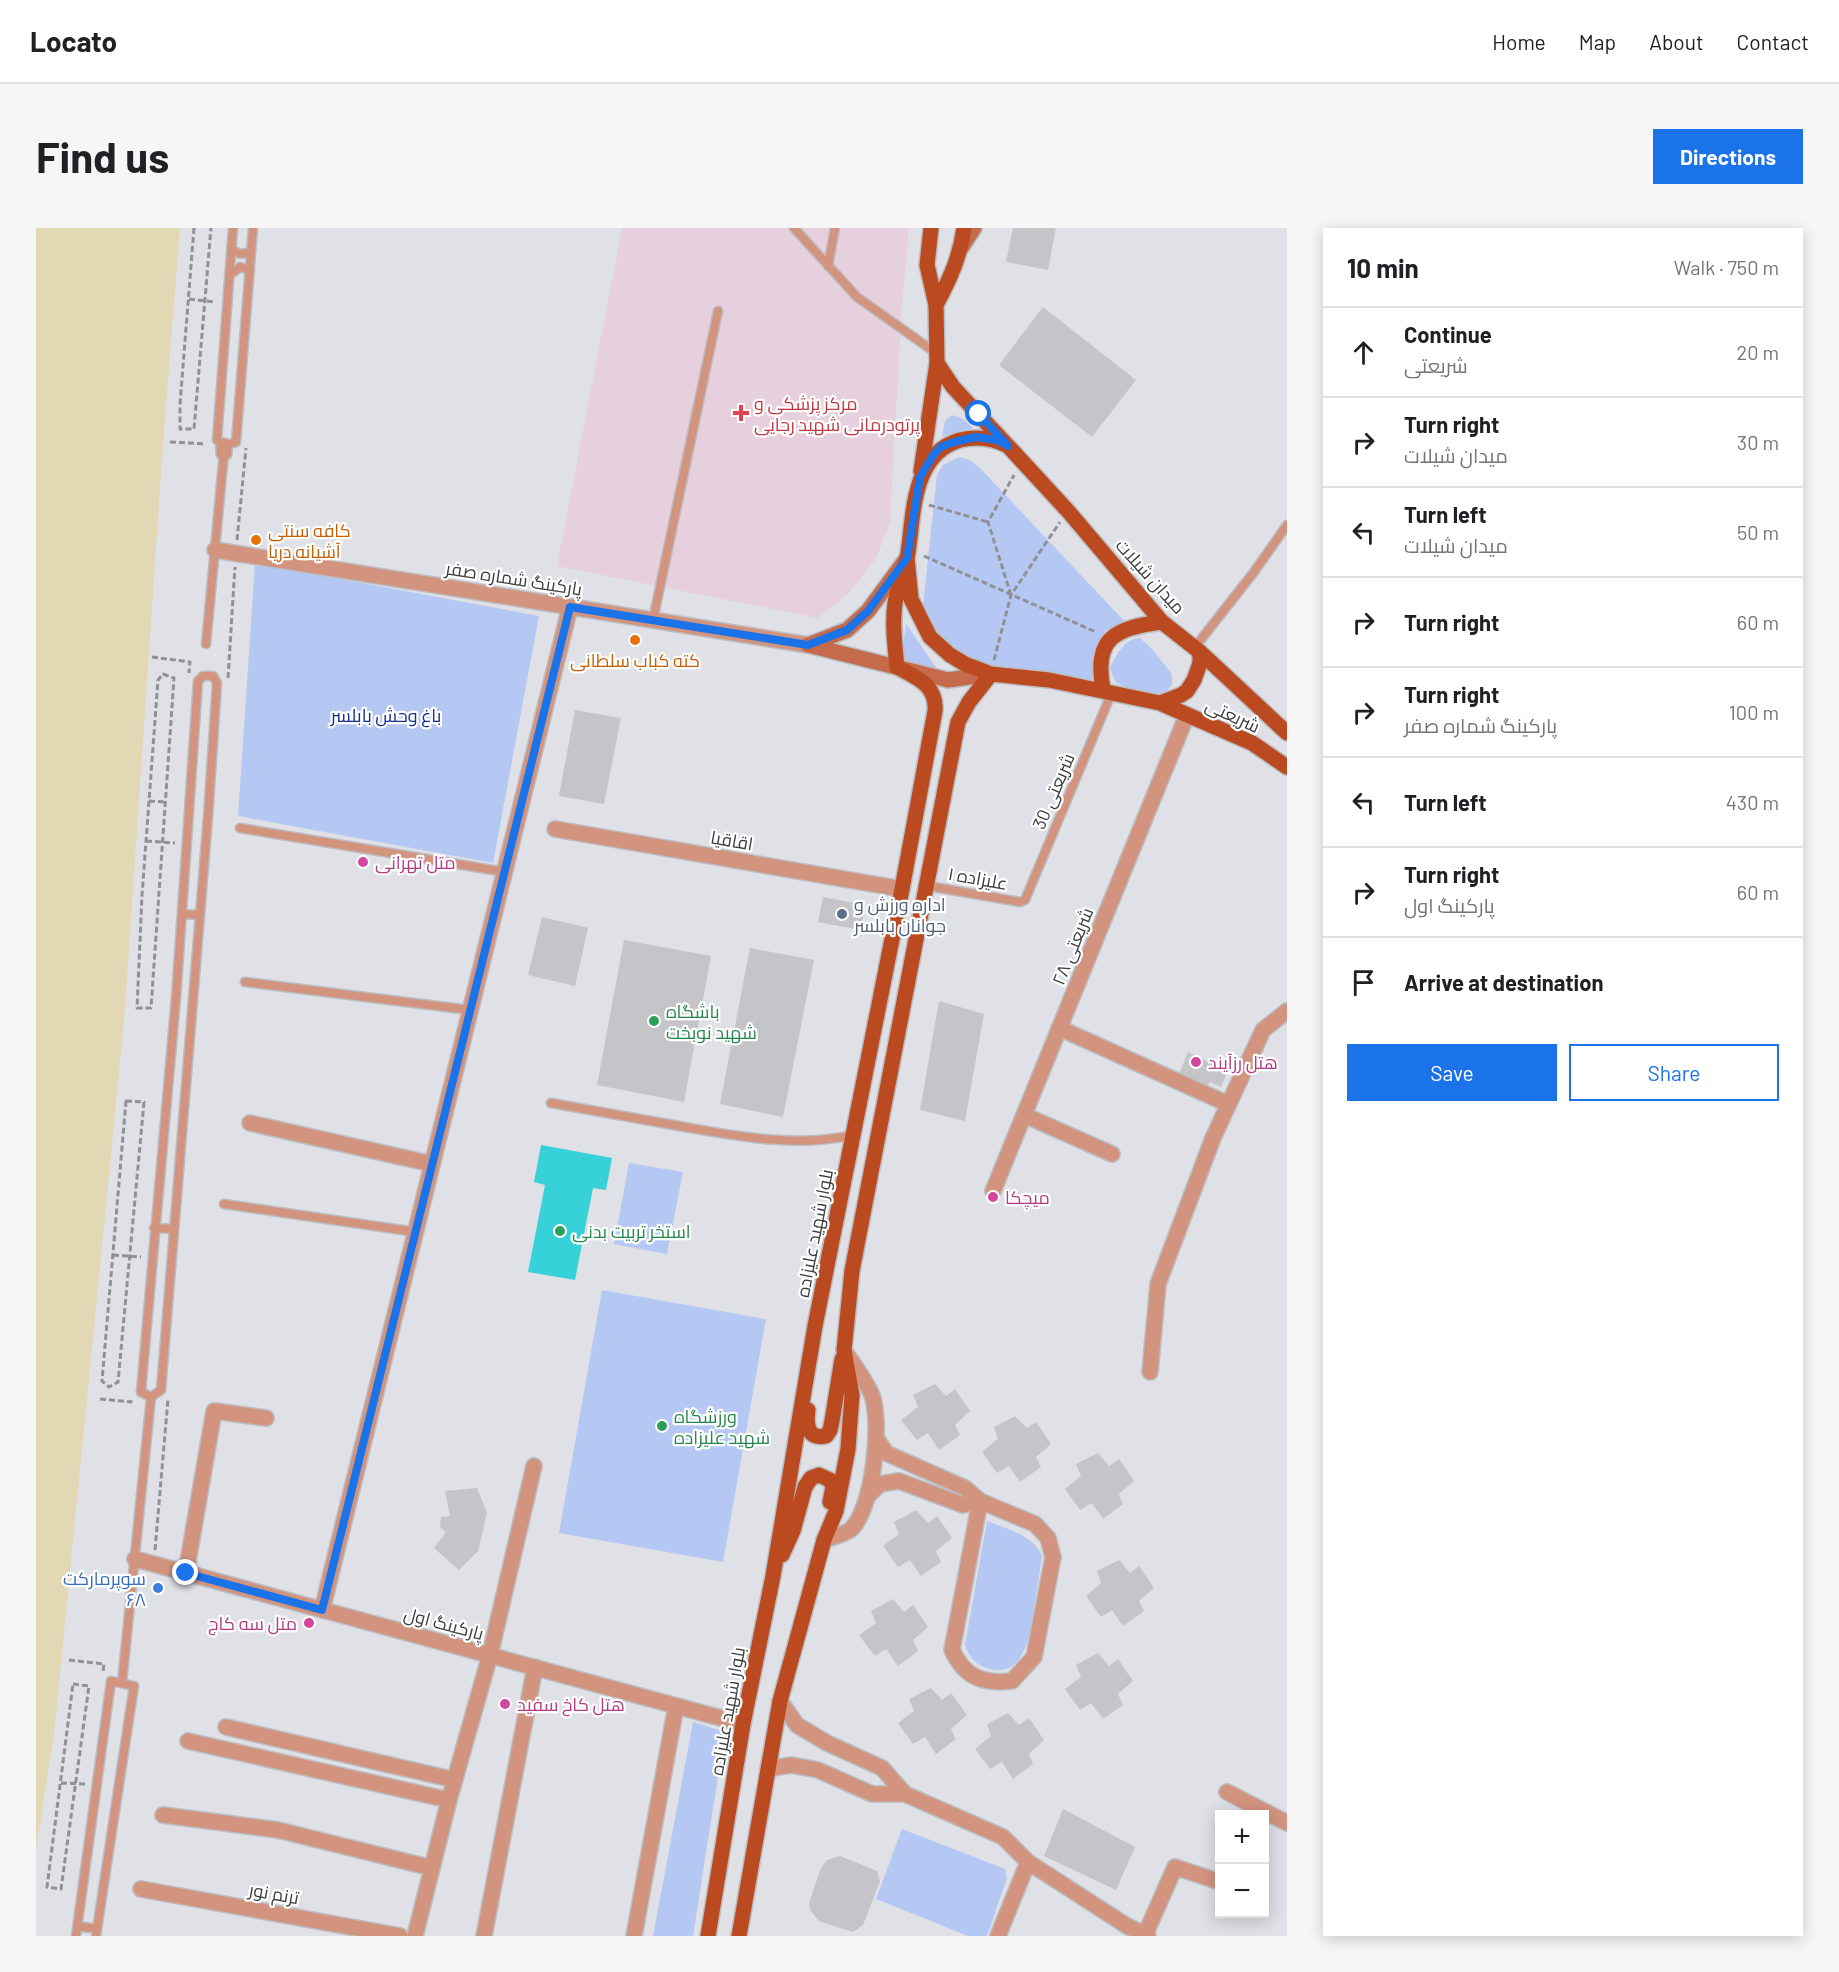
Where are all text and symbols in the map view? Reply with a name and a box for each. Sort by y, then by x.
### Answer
text: Locato [30,24,117,58]
text: Home [1492,29,1546,54]
text: Map [1579,29,1616,54]
text: About [1649,29,1704,54]
text: Contact [1737,29,1809,54]
button: Directions [1653,129,1803,184]
text: Find us [36,131,169,181]
text: 10 min [1347,252,1419,283]
text: Walk · 750 m [1674,255,1779,279]
text: Continue [1404,321,1492,347]
icon: ahead [1347,336,1380,369]
text: 20 m [1736,340,1779,364]
text: شریعتی [1404,353,1468,377]
place label: مرکز پزشکی و پرتودرمانی شهید رجایی [754,392,920,437]
route start [965,400,991,426]
marker: مرکز پزشکی و پرتودرمانی شهید رجایی [732,404,750,422]
text: Turn right [1404,411,1499,437]
icon: right [1347,426,1380,459]
text: 30 m [1737,430,1779,454]
text: میدان شیلات [1404,443,1508,467]
text: Turn left [1404,501,1487,527]
icon: left [1347,516,1380,549]
place label: کافه سنتی آشیانه دریا [268,519,351,563]
text: 50 m [1737,520,1779,544]
marker: کافه سنتی آشیانه دریا [249,533,263,547]
text: میدان شیلات [1404,533,1508,557]
street label: میدان شیلات [1111,534,1190,619]
street label: پارکینگ شماره صفر [443,556,584,602]
icon: right [1347,606,1380,639]
text: Turn right [1404,609,1499,635]
text: 60 m [1737,610,1779,634]
marker: کته کباب سلطانی [628,633,642,647]
place label: کته کباب سلطانی [570,649,700,672]
text: Turn right [1404,681,1499,707]
street label: شریعتی [1202,693,1264,738]
icon: right [1347,696,1380,729]
text: 100 m [1729,700,1779,724]
park label: باغ وحش بابلسر [330,704,441,728]
text: پارکینگ شماره صفر [1404,713,1557,737]
street label: شریعتی 30 [1027,750,1080,833]
icon: left [1347,786,1380,819]
text: Turn left [1404,789,1487,815]
text: 430 m [1726,790,1779,814]
street label: اقاقیا [709,825,755,855]
place label: متل تهرانی [375,851,456,874]
marker: متل تهرانی [356,855,370,869]
text: Turn right [1404,861,1499,887]
street label: علیزاده ۱ [946,862,1010,895]
icon: right [1347,876,1380,909]
text: 60 m [1737,880,1779,904]
place label: اداره ورزش و جوانان بابلسر [853,893,946,937]
text: پارکینگ اول [1404,893,1495,917]
street label: شریعتی ۲۸ [1046,904,1098,988]
marker: اداره ورزش و جوانان بابلسر [835,907,849,921]
icon: arrive [1347,966,1380,999]
text: Arrive at destination [1404,969,1603,995]
place label: باشگاه شهید نوبخت [666,1000,757,1044]
marker: باشگاه شهید نوبخت [647,1014,661,1028]
button: Save [1347,1044,1557,1101]
button: Share [1569,1044,1779,1101]
place label: هتل رزآیند [1208,1051,1278,1074]
marker: هتل رزآیند [1189,1055,1203,1069]
street label: بلوار شهید علیزاده [791,1167,838,1299]
place label: میچکا [1005,1186,1050,1210]
marker: میچکا [986,1190,1000,1204]
place label: استخر تربیت بدنی [572,1220,691,1243]
marker: استخر تربیت بدنی [553,1224,567,1238]
place label: ورزشگاه شهید علیزاده [674,1405,770,1449]
marker: ورزشگاه شهید علیزاده [655,1419,669,1433]
route end [172,1559,198,1585]
place label: سوپرمارکت ۶۸ [63,1567,146,1610]
marker: سوپرمارکت ۶۸ [151,1581,165,1595]
street label: پارکینگ اول [401,1602,486,1646]
place label: متل سه کاج [208,1612,297,1636]
marker: متل سه کاج [302,1616,316,1630]
street label: بلوار شهید علیزاده [705,1645,750,1777]
place label: هتل کاخ سفید [517,1693,625,1717]
marker: هتل کاخ سفید [498,1697,512,1711]
map controls [1215,1810,1269,1918]
button: + [1215,1810,1269,1864]
button: − [1215,1864,1269,1918]
street label: ترنم نور [246,1878,301,1910]

